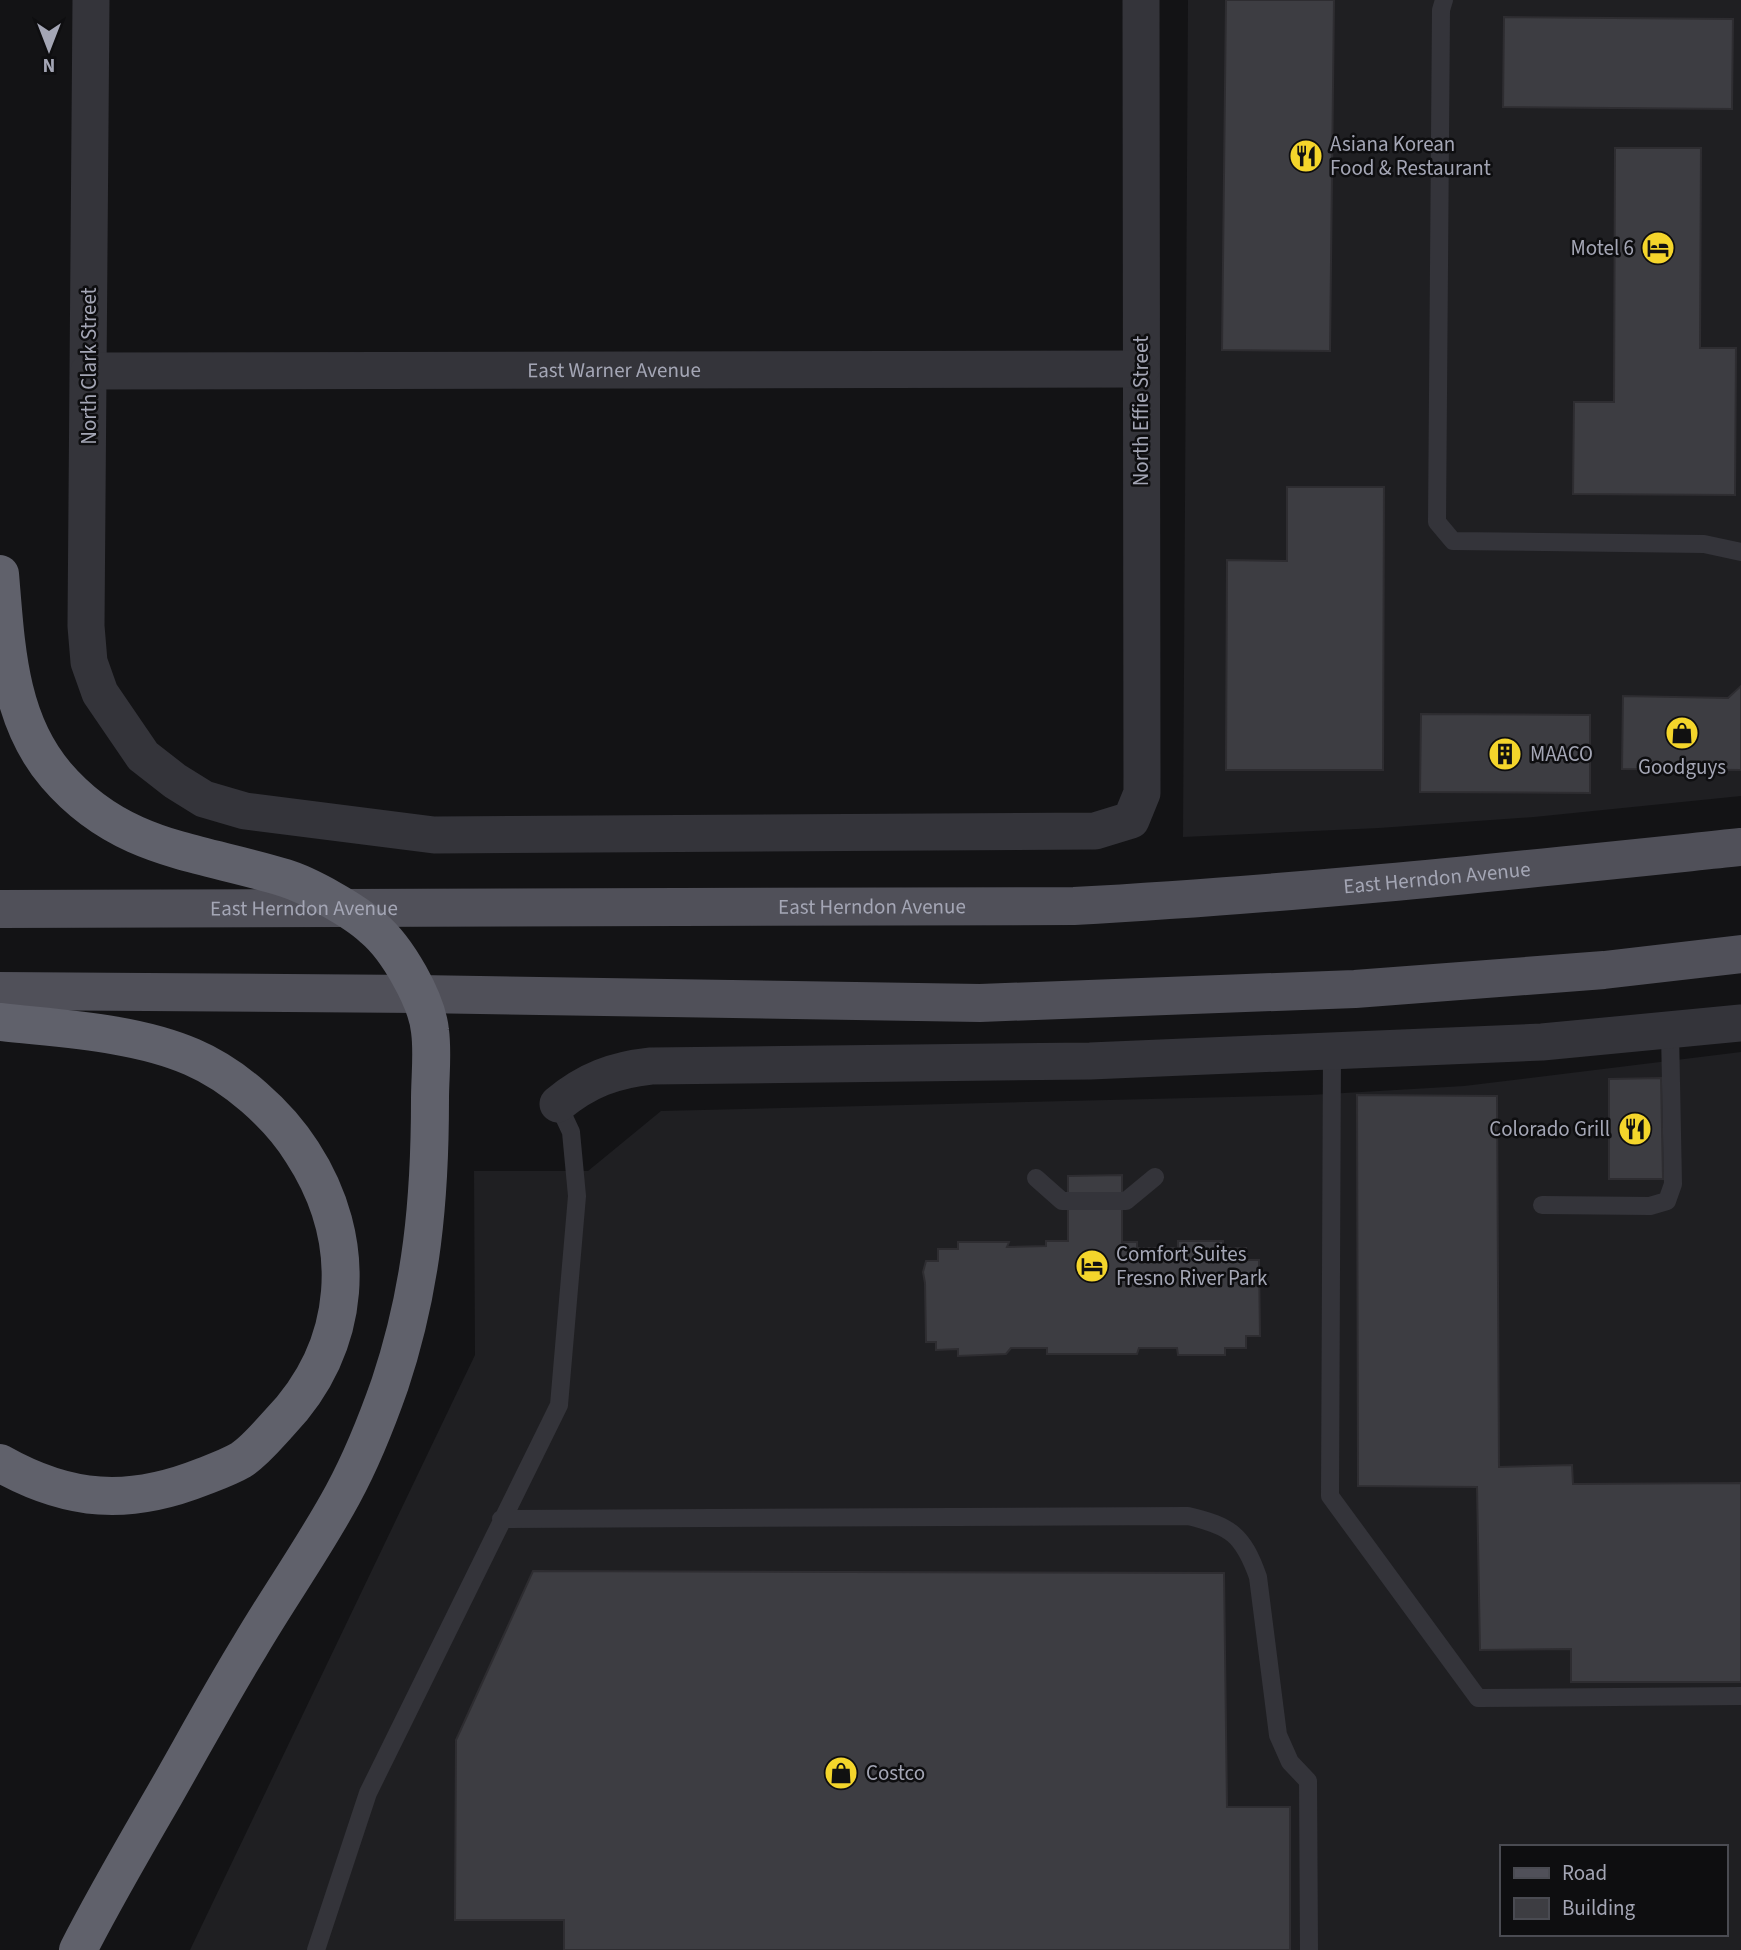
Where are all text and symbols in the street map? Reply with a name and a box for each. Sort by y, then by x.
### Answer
north arrow [14,14,84,84]
text: N [43,51,55,78]
place label: Asiana Korean Food & Restaurant [1330,129,1491,183]
restaurant icon: Asiana Korean Food & Restaurant [1287,137,1325,175]
hotel icon: Motel 6 [1639,229,1677,267]
place label: Motel 6 [1570,233,1634,263]
street label: North Clark Street [74,287,104,445]
street label: North Effie Street [1126,336,1156,486]
street label: East Warner Avenue [527,355,701,385]
shop icon: Goodguys [1663,714,1701,752]
building icon: MAACO [1486,735,1524,773]
place label: MAACO [1530,739,1593,769]
place label: Goodguys [1638,752,1726,782]
street label: East Herndon Avenue [1342,854,1532,901]
street label: East Herndon Avenue [778,891,966,922]
street label: East Herndon Avenue [210,893,398,923]
restaurant icon: Colorado Grill [1616,1110,1654,1148]
place label: Colorado Grill [1489,1114,1610,1144]
place label: Comfort Suites Fresno River Park [1116,1239,1268,1293]
hotel icon: Comfort Suites Fresno River Park [1073,1247,1111,1285]
shop icon: Costco [822,1754,860,1792]
place label: Costco [866,1758,925,1788]
legend [1500,1845,1727,1936]
text: Road [1562,1858,1607,1888]
text: Building [1562,1893,1636,1923]

